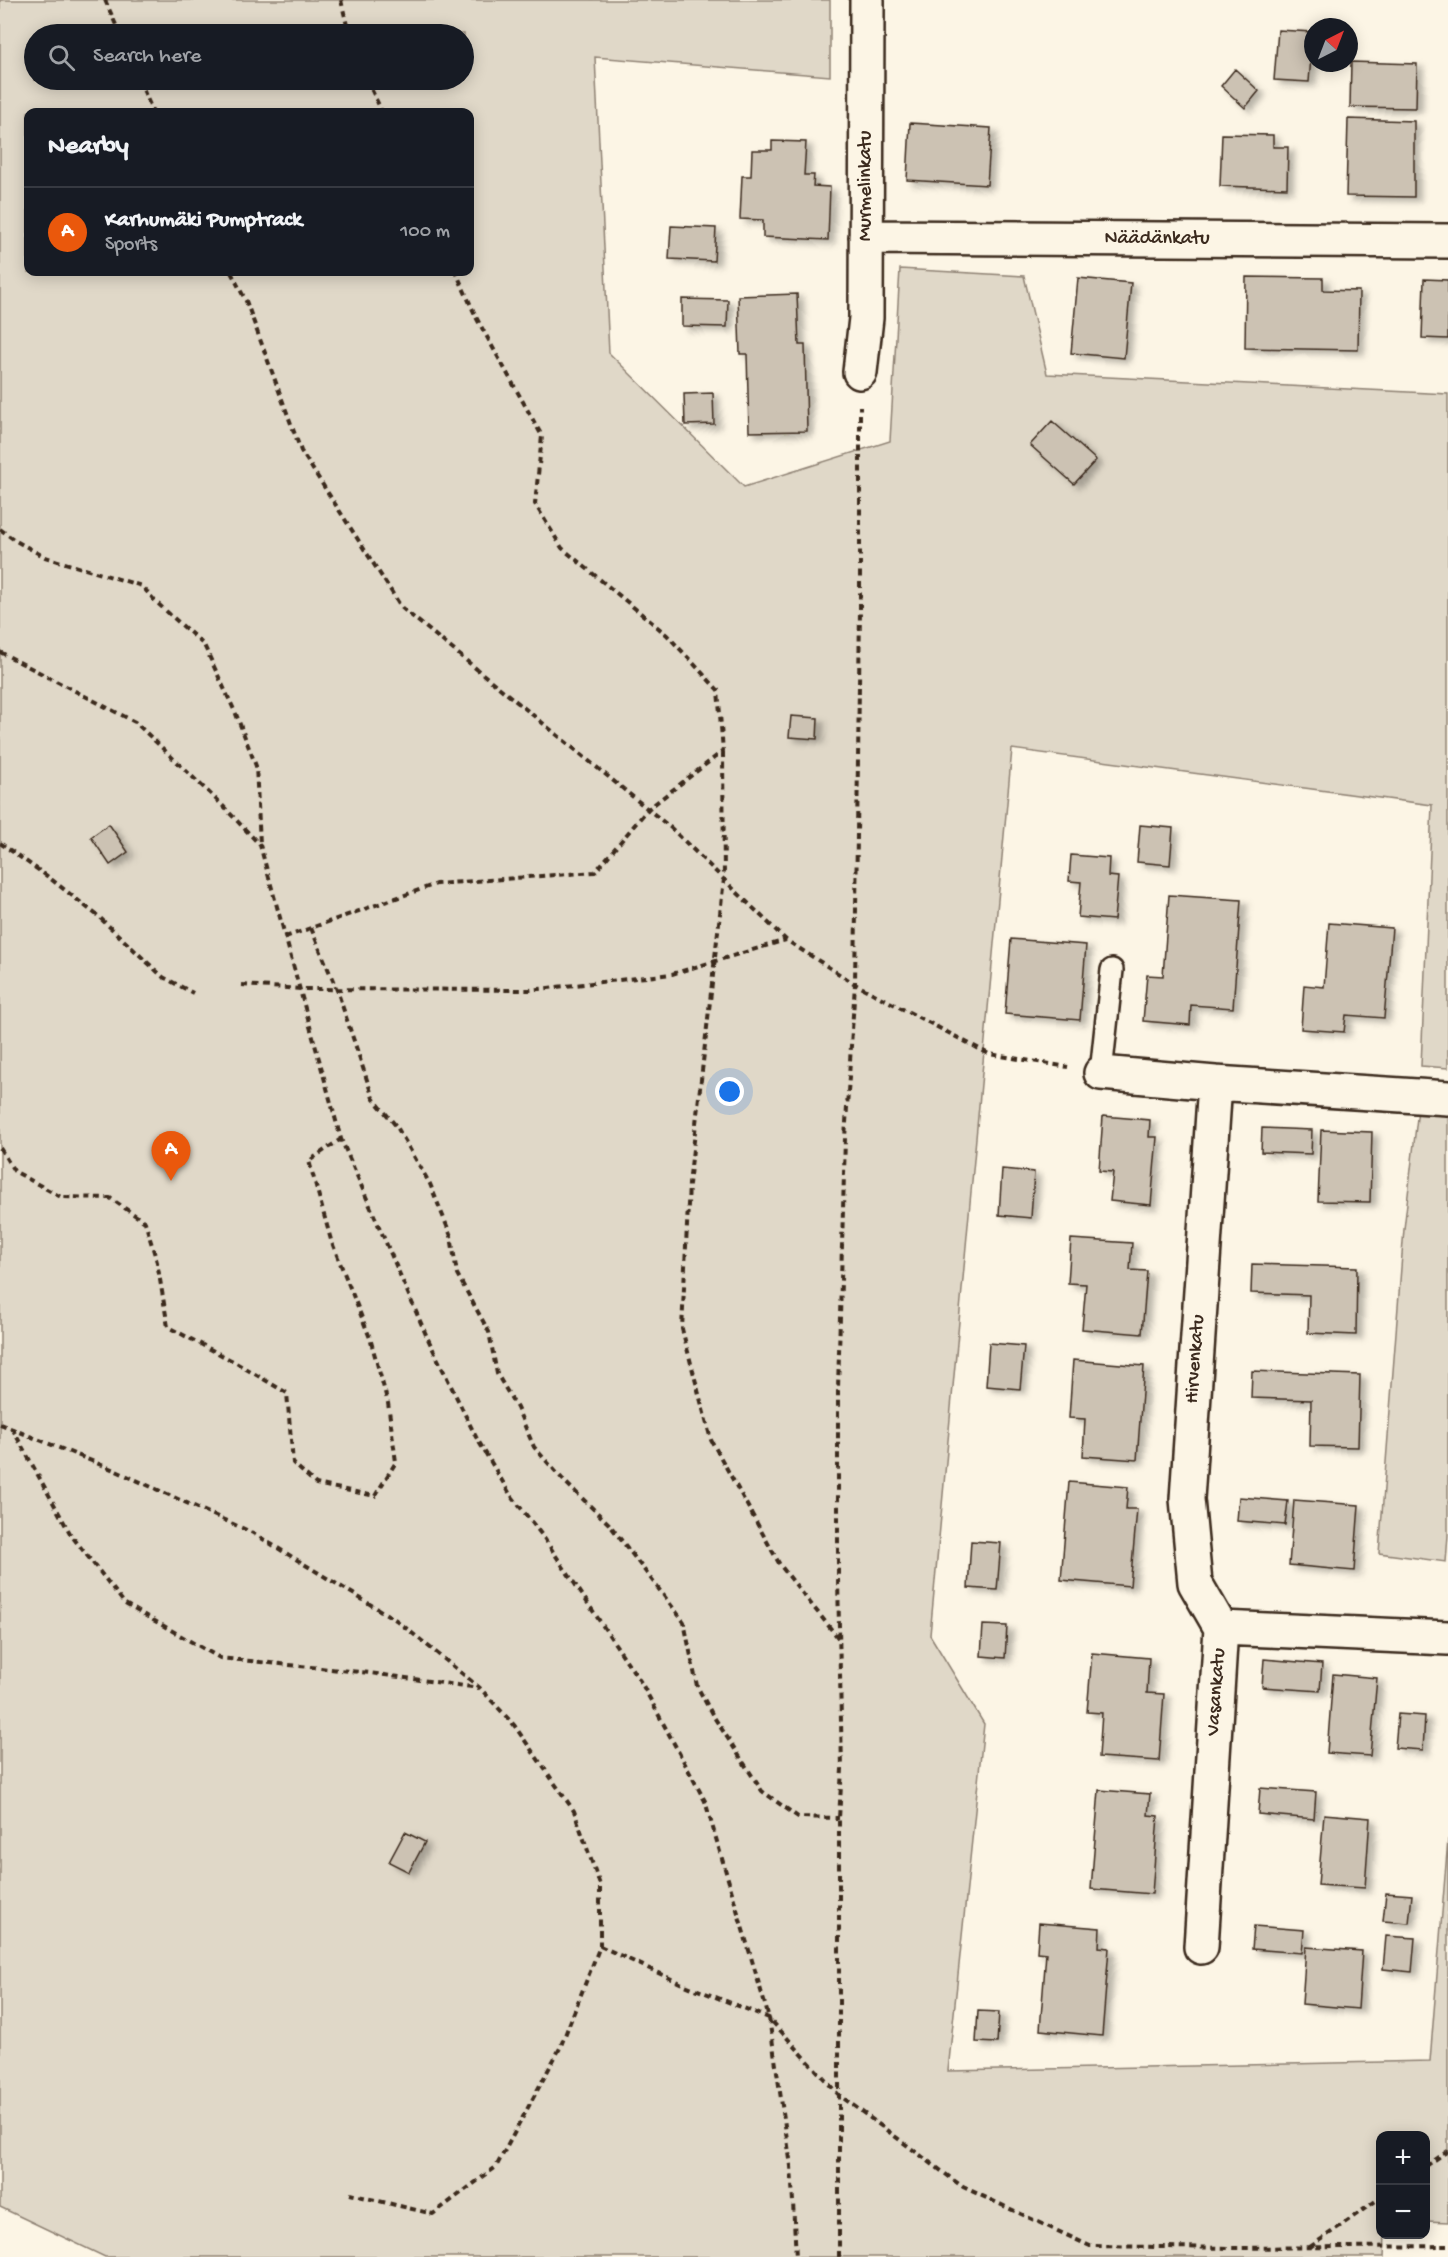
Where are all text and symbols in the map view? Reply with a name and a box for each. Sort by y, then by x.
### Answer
north arrow [1304,18,1358,72]
search box [24,24,474,90]
icon: search [45,41,78,74]
text: Search here [93,44,201,70]
street label: Murmelinkatu [855,130,878,241]
text: Nearby [48,132,129,163]
text: Karhumäki Pumptrack [105,208,302,234]
text: A [62,221,73,244]
text: 100 m [400,221,450,244]
street label: Näädänkatu [1104,228,1210,251]
text: Sports [105,234,157,257]
your location [715,1077,744,1106]
pin: A [152,1132,190,1181]
street label: Hirvenkatu [1181,1313,1211,1404]
street label: Vasankatu [1202,1647,1232,1738]
map controls [1376,2131,1430,2239]
button: + [1376,2131,1430,2185]
button: − [1376,2185,1430,2239]

